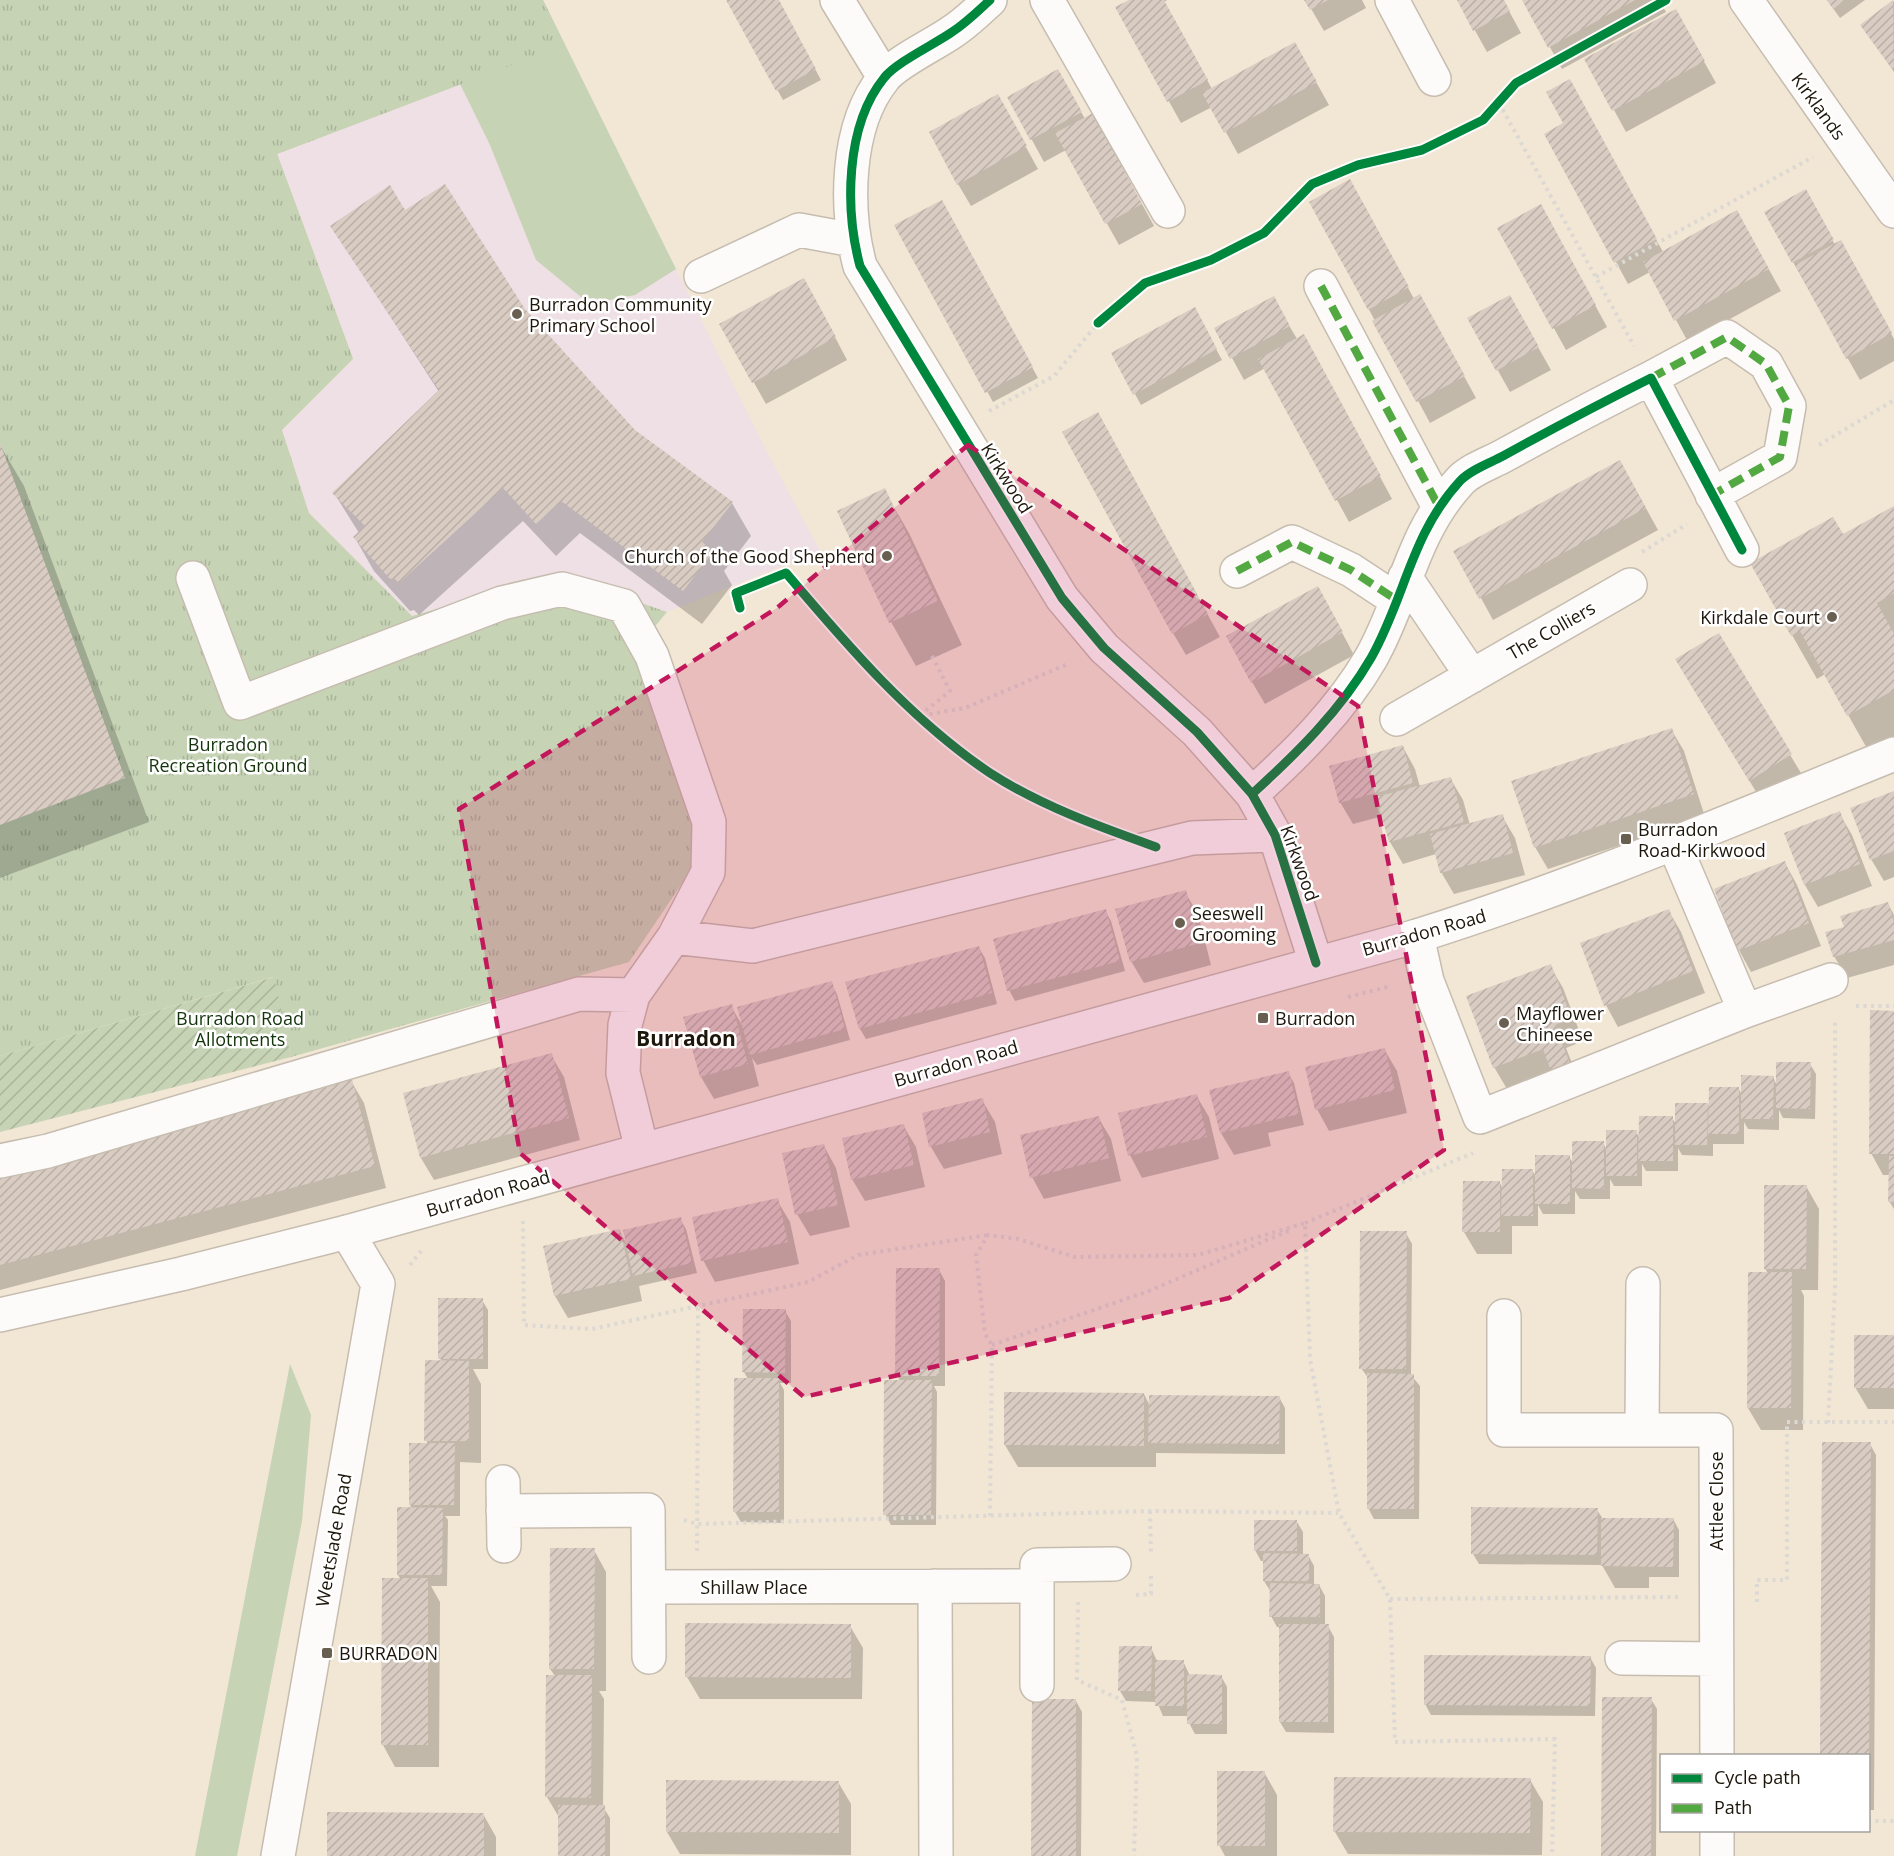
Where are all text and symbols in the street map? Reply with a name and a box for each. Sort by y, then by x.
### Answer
street label: Kirklands [1786,68,1852,144]
place label: Burradon Community Primary School [529,292,712,337]
marker: Burradon Community Primary School [510,307,524,321]
street label: Kirkwood [976,438,1038,518]
place label: Church of the Good Shepherd [624,544,875,568]
marker: Church of the Good Shepherd [880,549,894,563]
street label: The Colliers [1503,595,1599,665]
place label: Kirkdale Court [1700,605,1820,629]
marker: Kirkdale Court [1825,610,1839,624]
park label: Burradon Recreation Ground [148,732,308,777]
place label: Burradon Road-Kirkwood [1638,817,1766,862]
street label: Kirkwood [1275,822,1325,904]
marker: Burradon Road-Kirkwood [1619,832,1633,846]
place label: Seeswell Grooming [1192,901,1276,946]
street label: Burradon Road [1359,903,1489,961]
marker: Seeswell Grooming [1173,916,1187,930]
place label: Mayflower Chineese [1516,1001,1605,1046]
park label: Burradon Road Allotments [176,1006,304,1051]
place label: Burradon [1275,1006,1355,1030]
marker: Burradon [1256,1011,1270,1025]
marker: Mayflower Chineese [1497,1016,1511,1030]
district label: Burradon [636,1024,736,1052]
street label: Burradon Road [891,1034,1021,1092]
street label: Burradon Road [423,1164,553,1222]
street label: Attlee Close [1704,1451,1728,1551]
street label: Weetslade Road [309,1471,357,1609]
street label: Shillaw Place [700,1575,808,1599]
place label: BURRADON [339,1641,438,1665]
marker: BURRADON [320,1646,334,1660]
legend [1660,1754,1870,1832]
text: Cycle path [1714,1765,1801,1789]
text: Path [1714,1795,1752,1819]

